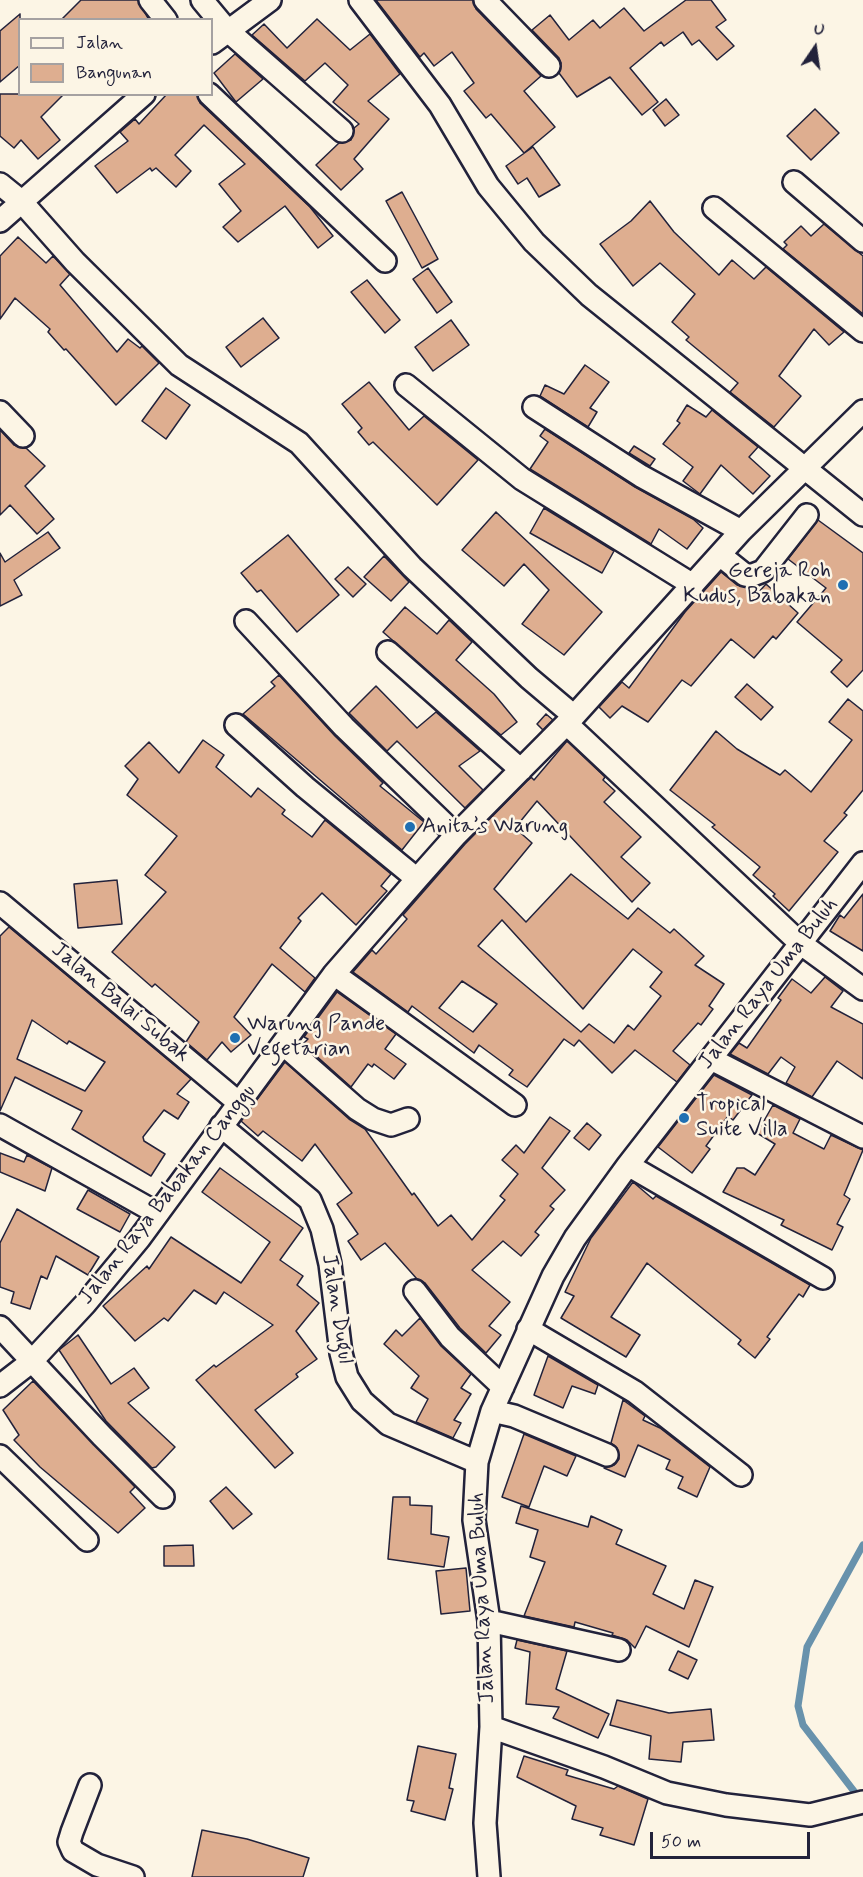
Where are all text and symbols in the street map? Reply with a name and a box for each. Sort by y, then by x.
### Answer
legend [18,18,213,96]
north arrow [785,18,845,78]
text: U [812,19,827,41]
text: Jalan [76,31,123,55]
text: Bangunan [76,61,152,85]
place label: Gereja Roh Kudus, Babakan [683,559,831,610]
marker: Gereja Roh Kudus, Babakan [836,578,850,592]
place label: Anita’s Warung [422,814,568,840]
marker: Anita’s Warung [403,820,417,834]
street label: Jalan Raya Uma Buluh [694,893,844,1075]
street label: Jalan Balai Subak [45,937,195,1069]
place label: Warung Pande Vegetarian [247,1012,385,1064]
marker: Warung Pande Vegetarian [228,1031,242,1045]
street label: Jalan Raya Babakan Canggu [74,1079,262,1311]
place label: Tropical Suite Villa [696,1092,788,1144]
marker: Tropical Suite Villa [677,1111,691,1125]
street label: Jalan Dugul [314,1252,358,1366]
street label: Jalan Raya Uma Buluh [464,1492,502,1704]
scale bar [653,1820,814,1858]
text: 50 m [661,1830,701,1854]

